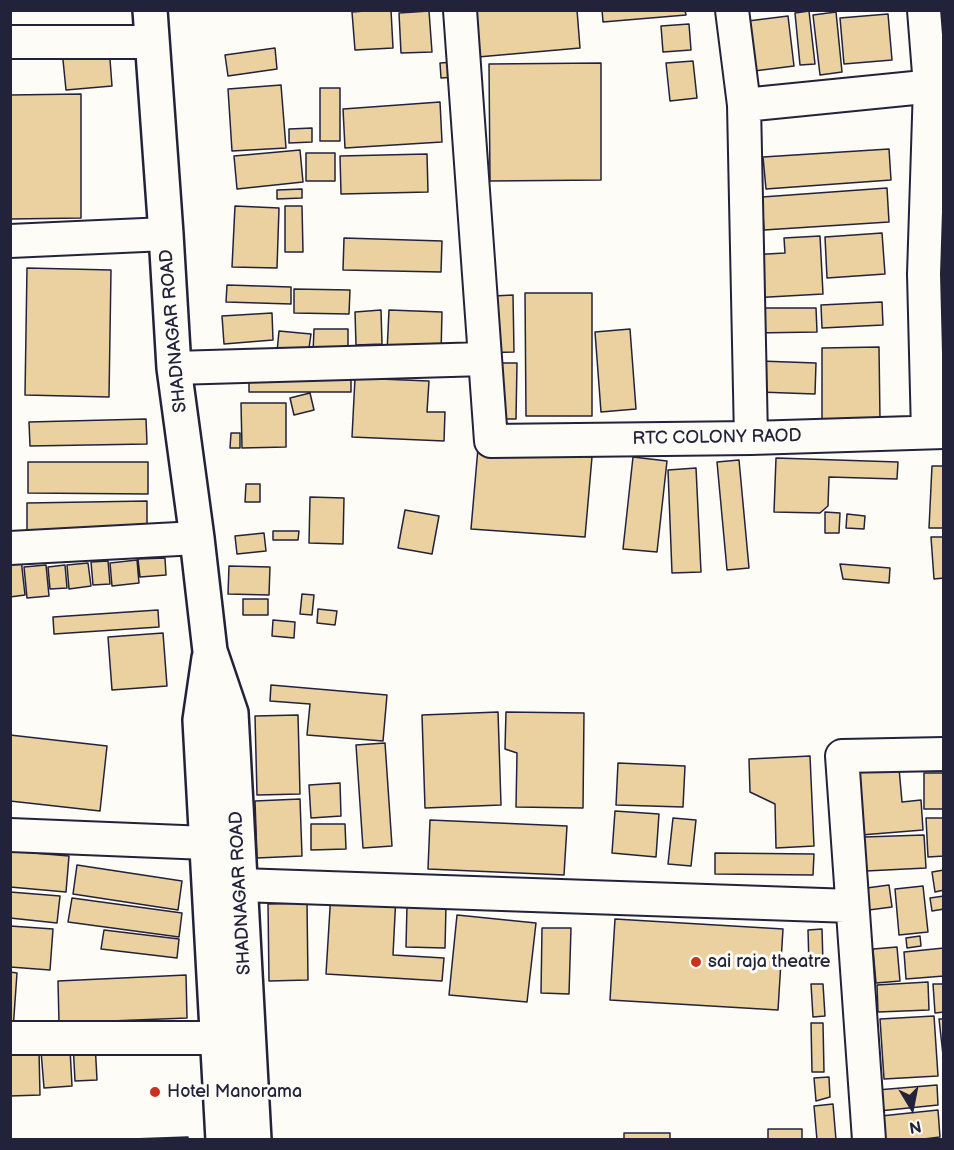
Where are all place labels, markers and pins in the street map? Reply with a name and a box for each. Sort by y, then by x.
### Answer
place label: sai raja theatre [708,951,831,973]
marker: sai raja theatre [689,955,703,969]
place label: Hotel Manorama [167,1081,302,1103]
marker: Hotel Manorama [148,1085,162,1099]

